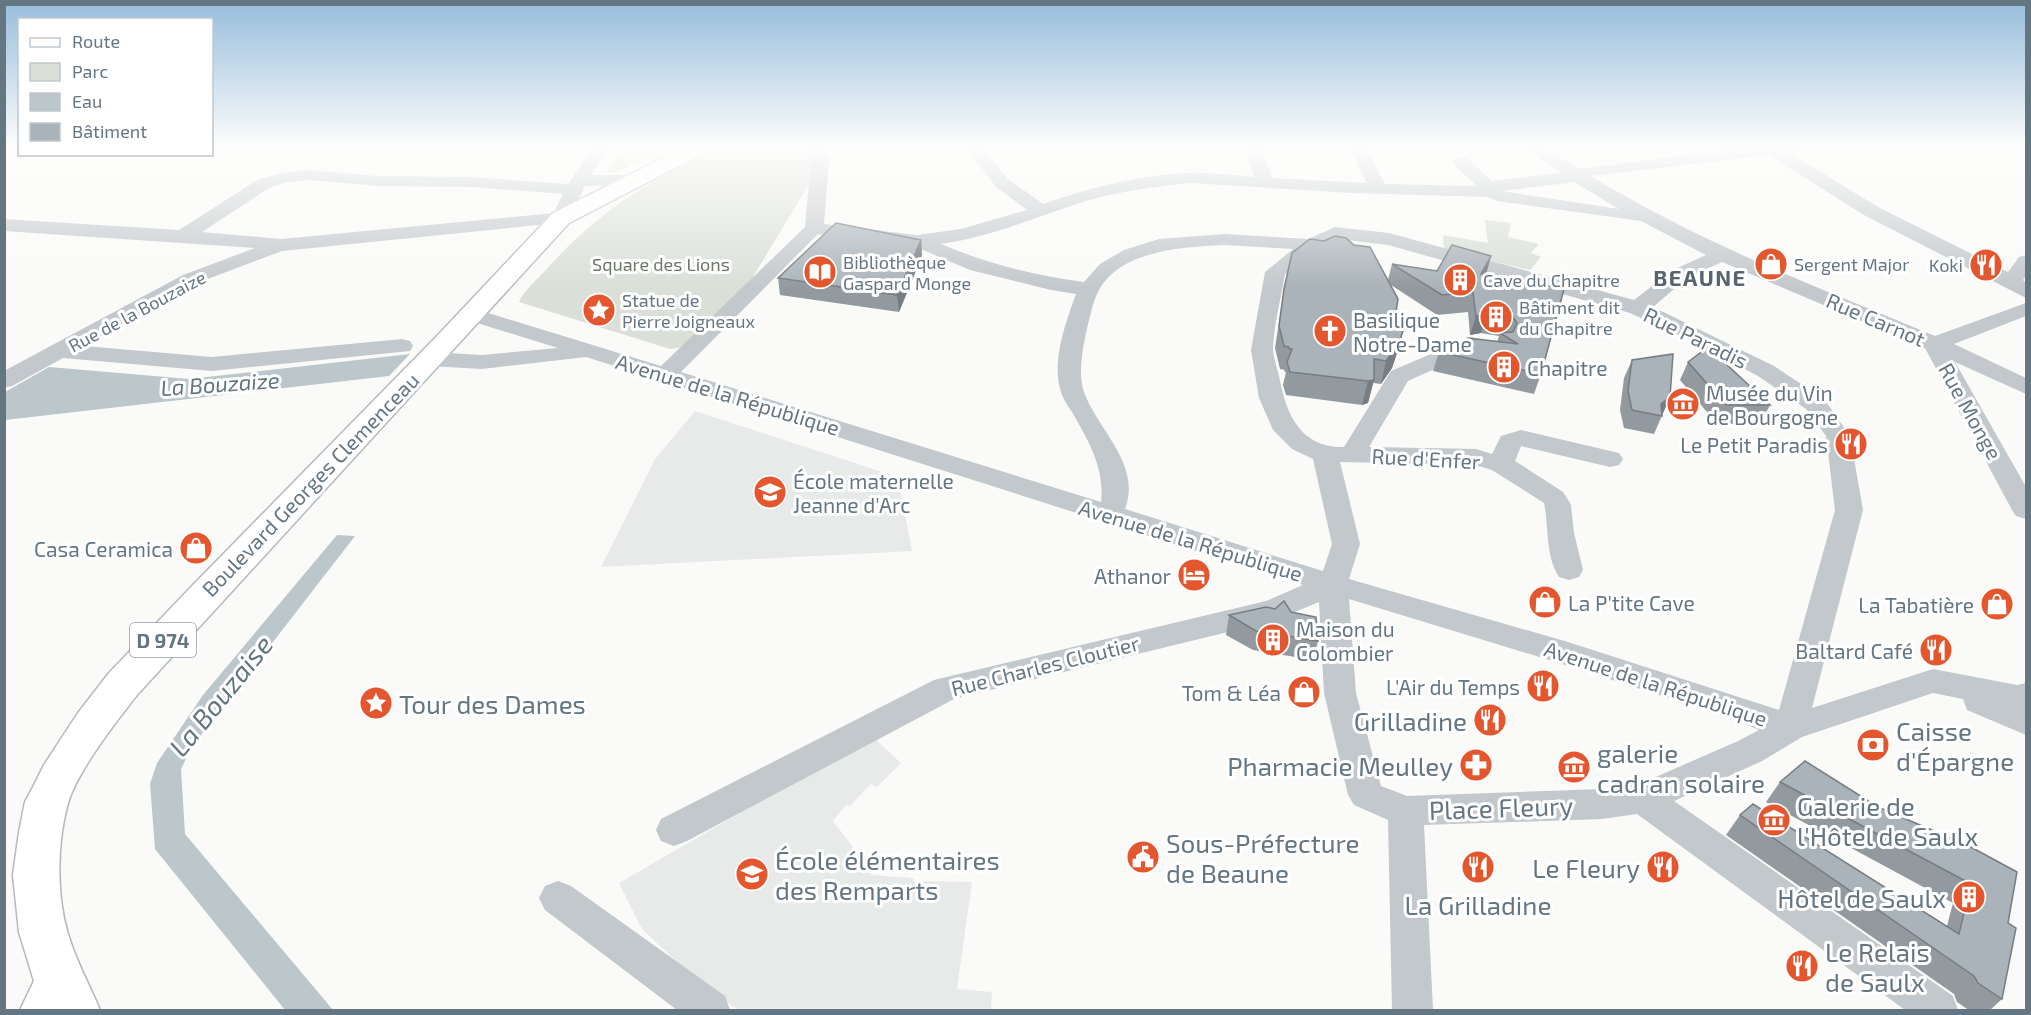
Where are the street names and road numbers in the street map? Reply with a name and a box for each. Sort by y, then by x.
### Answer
street label: Rue de la Bouzaize [65,266,209,356]
street label: Rue Carnot [1823,287,1929,351]
street label: Rue Paradis [1640,301,1752,373]
street label: Avenue de la République [613,348,843,440]
street label: Rue Monge [1934,358,2008,464]
street label: Boulevard Georges Clemenceau [196,367,424,601]
street label: Rue d'Enfer [1371,443,1482,473]
street label: Avenue de la République [1076,494,1306,586]
road number: D 974 [130,623,196,657]
street label: Rue Charles Cloutier [948,629,1142,700]
street label: Avenue de la République [1542,635,1770,731]
street label: Place Fleury [1428,789,1574,825]

